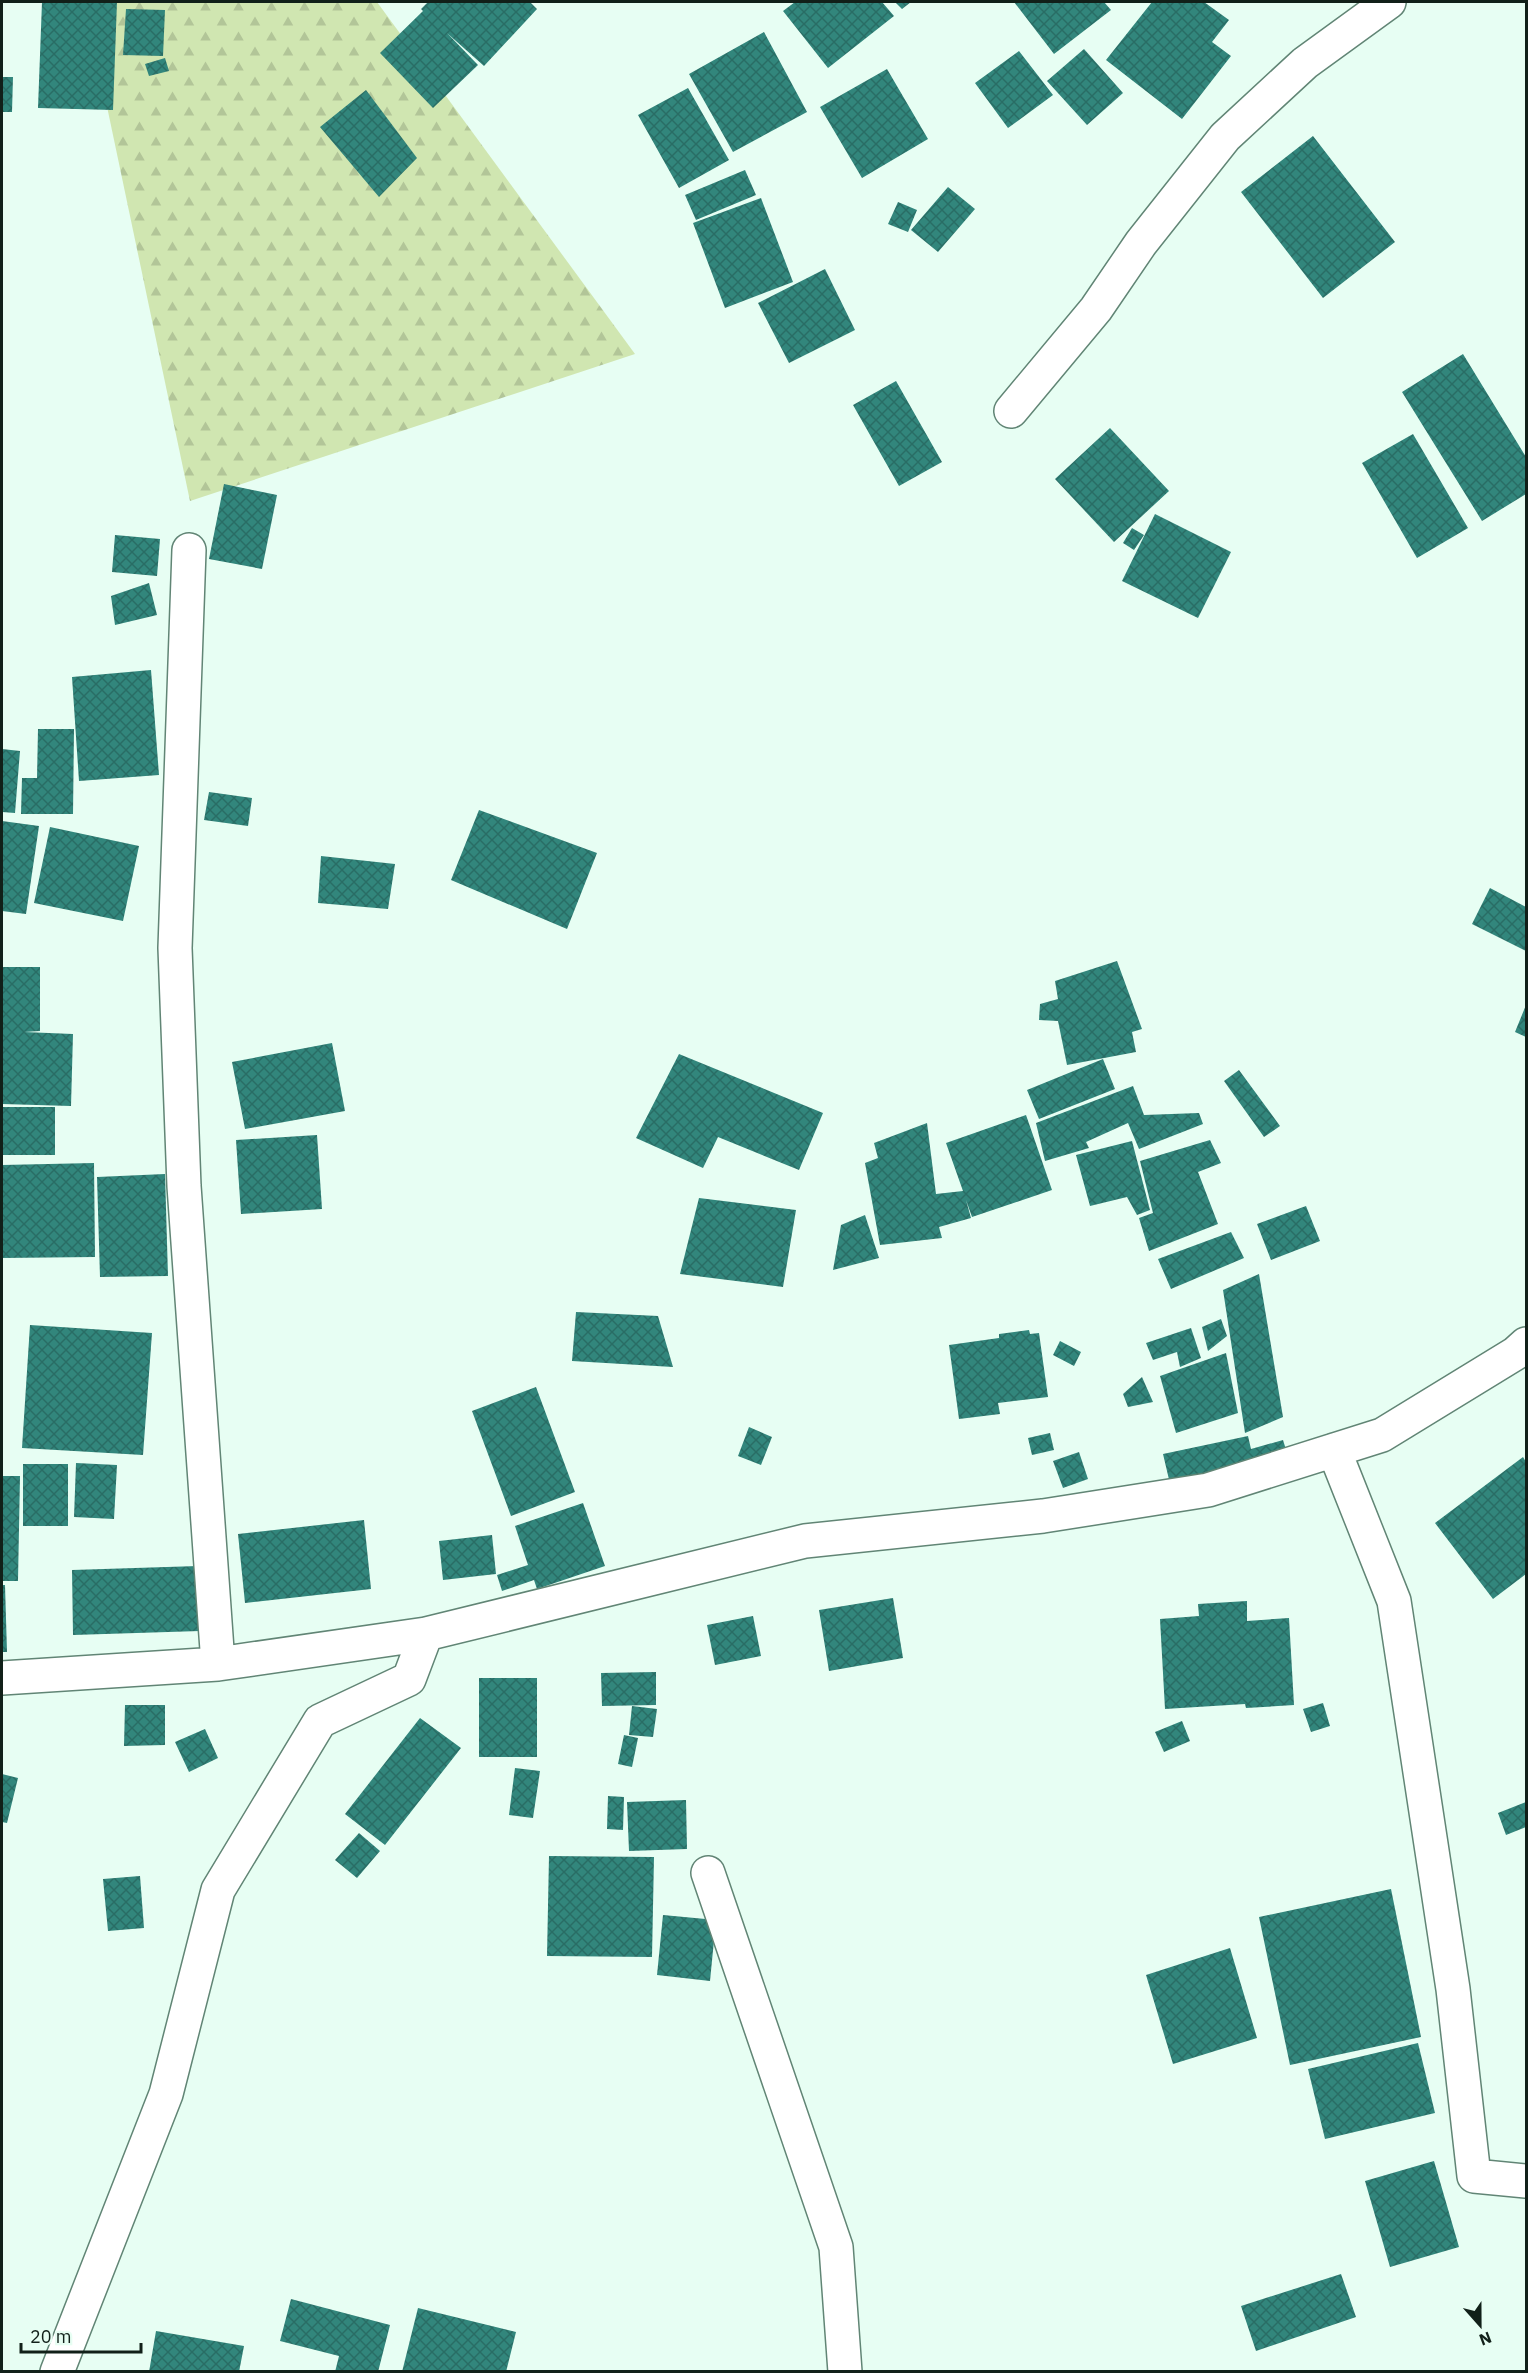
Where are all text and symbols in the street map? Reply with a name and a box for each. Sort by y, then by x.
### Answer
north arrow [1450,2295,1510,2355]
scale bar [21,2316,141,2354]
text: 20 m [30,2325,72,2348]
text: N [1476,2328,1494,2350]

